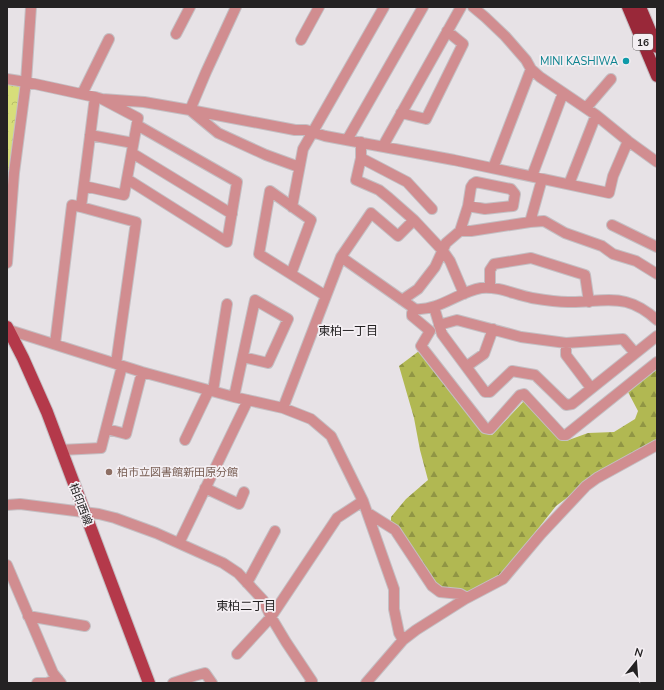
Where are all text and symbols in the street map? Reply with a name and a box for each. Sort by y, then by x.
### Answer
road number: 16 [633,34,653,50]
place label: MINI KASHIWA [540,54,618,69]
marker: MINI KASHIWA [621,56,631,66]
district label: 東柏一丁目 [318,323,378,339]
place label: 柏市立図書館新田原分館 [117,465,238,480]
marker: 柏市立図書館新田原分館 [104,467,114,477]
street label: 柏印西線 [66,481,95,527]
district label: 東柏二丁目 [216,598,276,614]
north arrow [616,642,656,682]
text: N [633,645,645,661]

